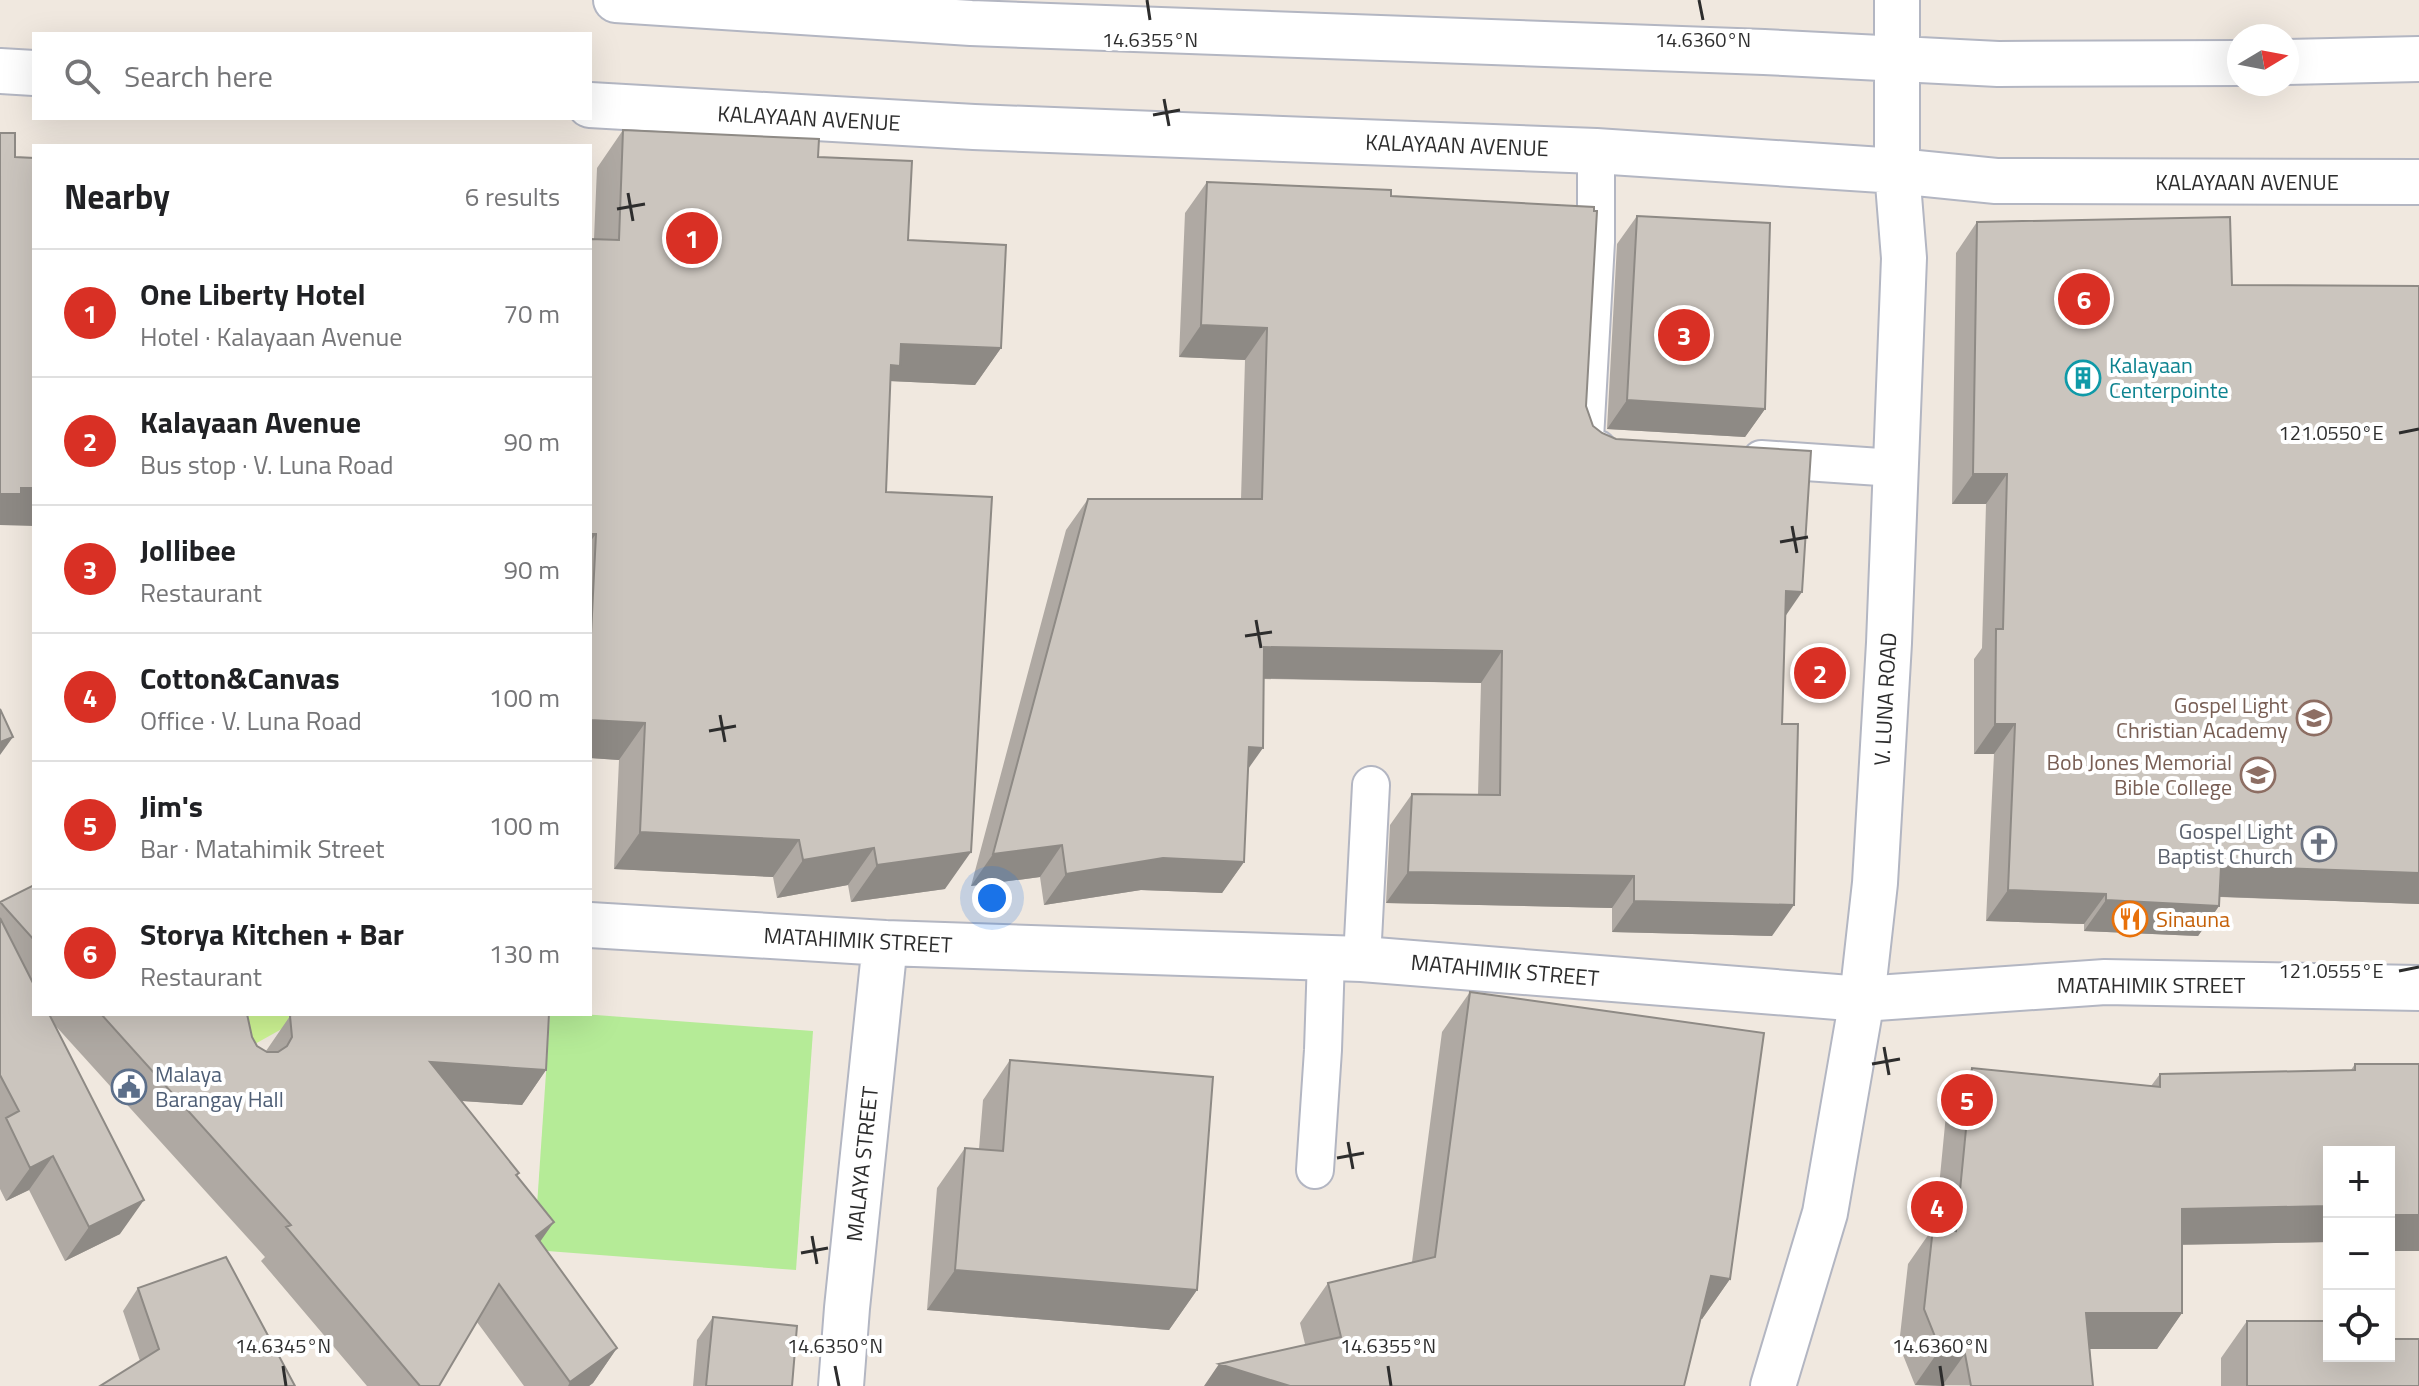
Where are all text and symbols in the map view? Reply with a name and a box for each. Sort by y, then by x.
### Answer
text: 14.6355°N [1102,24,1198,55]
text: 14.6360°N [1655,24,1751,55]
north arrow [2227,24,2299,96]
search box [32,32,592,120]
text: Search here [124,53,273,99]
icon: search [60,54,104,98]
street label: KALAYAAN AVENUE [716,96,902,140]
street label: KALAYAAN AVENUE [1365,125,1549,165]
street label: KALAYAAN AVENUE [2155,165,2339,199]
text: Nearby [64,170,170,222]
text: 6 results [465,177,560,216]
pin: 1 [666,208,718,268]
pin: 6 [2058,269,2110,329]
text: One Liberty Hotel [140,271,366,317]
text: 1 [83,294,97,333]
text: 70 m [503,294,560,333]
pin: 3 [1658,305,1710,365]
text: Hotel · Kalayaan Avenue [140,317,403,356]
place label: Kalayaan Centerpointe [2109,348,2229,407]
building icon: Kalayaan Centerpointe [2064,359,2102,397]
text: Kalayaan Avenue [140,399,361,445]
text: 121.0550°E [2279,417,2383,448]
text: 2 [83,422,97,461]
text: 90 m [503,422,560,461]
text: Bus stop · V. Luna Road [140,445,394,484]
text: Jollibee [140,527,236,573]
text: 3 [83,550,97,589]
text: 90 m [503,550,560,589]
text: Restaurant [140,573,262,612]
street label: V. LUNA ROAD [1865,631,1905,767]
pin: 2 [1794,643,1846,703]
text: Cotton&Canvas [140,655,340,701]
text: 4 [83,678,97,717]
text: 100 m [489,678,560,717]
place label: Gospel Light Christian Academy [2116,688,2288,747]
school or university icon: Gospel Light Christian Academy [2295,699,2333,737]
text: Office · V. Luna Road [140,701,362,740]
place label: Bob Jones Memorial Bible College [2047,745,2232,804]
school or university icon: Bob Jones Memorial Bible College [2239,756,2277,794]
text: Jim's [140,783,203,829]
text: 5 [83,806,97,845]
text: 100 m [489,806,560,845]
place label: Gospel Light Baptist Church [2157,814,2293,873]
church icon: Gospel Light Baptist Church [2300,825,2338,863]
text: Bar · Matahimik Street [140,829,384,868]
your location [972,878,1012,918]
restaurant icon: Sinauna [2111,900,2149,938]
place label: Sinauna [2156,902,2230,936]
text: Storya Kitchen + Bar [140,911,404,957]
street label: MATAHIMIK STREET [763,918,954,962]
text: 6 [83,934,97,973]
text: 130 m [489,934,560,973]
street label: MATAHIMIK STREET [1410,945,1601,995]
text: 121.0555°E [2279,955,2383,986]
text: Restaurant [140,957,262,996]
street label: MATAHIMIK STREET [2057,968,2246,1002]
place label: Malaya Barangay Hall [155,1057,284,1116]
public building icon: Malaya Barangay Hall [110,1068,148,1106]
pin: 5 [1941,1070,1993,1130]
street label: MALAYA STREET [837,1084,887,1243]
map controls [2323,1146,2395,1362]
button: + [2323,1146,2395,1218]
pin: 4 [1911,1177,1963,1237]
button: − [2323,1218,2395,1290]
button: locate [2323,1290,2395,1362]
text: 14.6345°N [235,1330,331,1361]
text: 14.6350°N [787,1330,883,1361]
text: 14.6355°N [1340,1330,1436,1361]
text: 14.6360°N [1892,1330,1988,1361]

